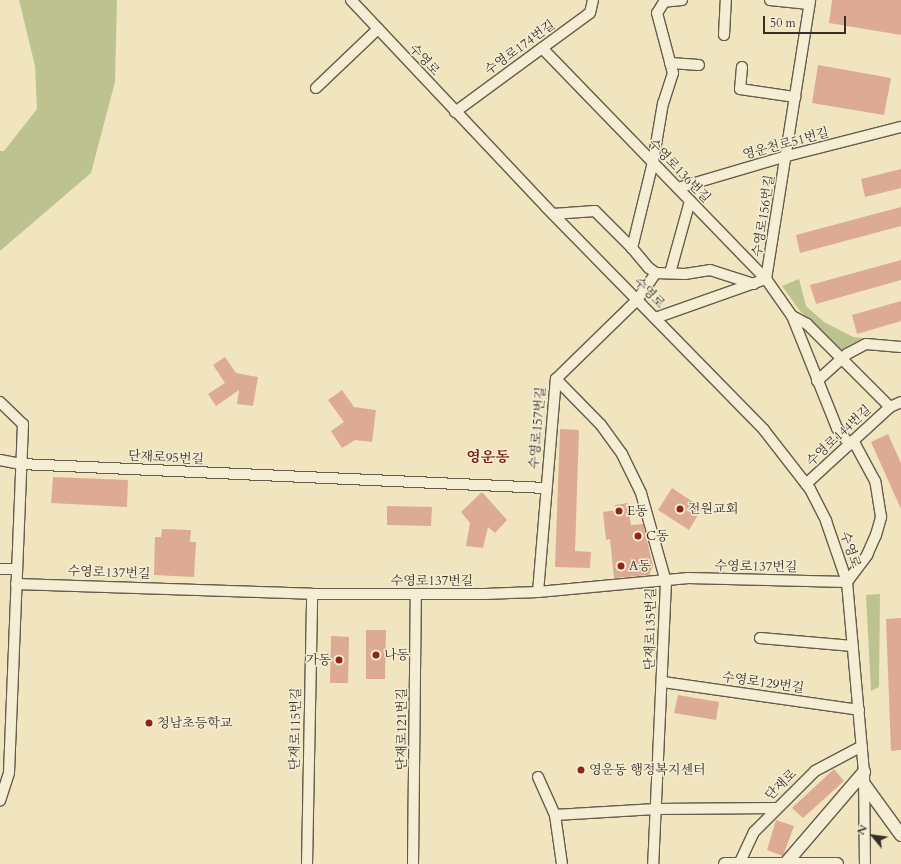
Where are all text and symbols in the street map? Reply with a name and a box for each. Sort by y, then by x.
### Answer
scale bar [765,8,848,34]
text: 50 m [770,15,796,31]
street label: 수영로174번길 [482,17,558,79]
street label: 수영로 [405,41,443,79]
street label: 영운천로51번길 [741,125,831,163]
street label: 수영로136번길 [645,136,713,206]
street label: 수영로156번길 [750,174,778,258]
street label: 수영로 [630,274,668,312]
street label: 수영로157번길 [527,386,549,470]
street label: 수영로144번길 [803,402,875,470]
street label: 단재로95번길 [128,448,204,468]
district label: 영운동 [466,449,510,467]
place label: 전원교회 [688,501,738,517]
place label: E동 [627,503,648,519]
marker: 전원교회 [675,504,685,514]
marker: E동 [614,506,624,516]
place label: C동 [646,528,668,544]
street label: 수영로 [836,530,864,570]
marker: C동 [633,531,643,541]
place label: A동 [629,558,651,574]
street label: 수영로137번길 [714,558,798,576]
marker: A동 [616,561,626,571]
street label: 수영로137번길 [67,564,151,582]
street label: 수영로137번길 [391,573,473,589]
street label: 단재로135번길 [642,587,660,671]
place label: 나동 [384,647,409,663]
marker: 나동 [371,650,381,660]
place label: 가동 [306,652,331,668]
marker: 가동 [334,655,344,665]
street label: 수영로129번길 [721,670,805,696]
street label: 단재로115번길 [287,687,305,771]
street label: 단재로121번길 [394,688,410,770]
place label: 청남초등학교 [157,715,232,731]
marker: 청남초등학교 [144,718,154,728]
place label: 영운동 행정복지센터 [589,762,706,778]
marker: 영운동 행정복지센터 [576,765,586,775]
street label: 단재로 [762,766,800,804]
north arrow [853,816,893,856]
text: N [853,822,871,838]

